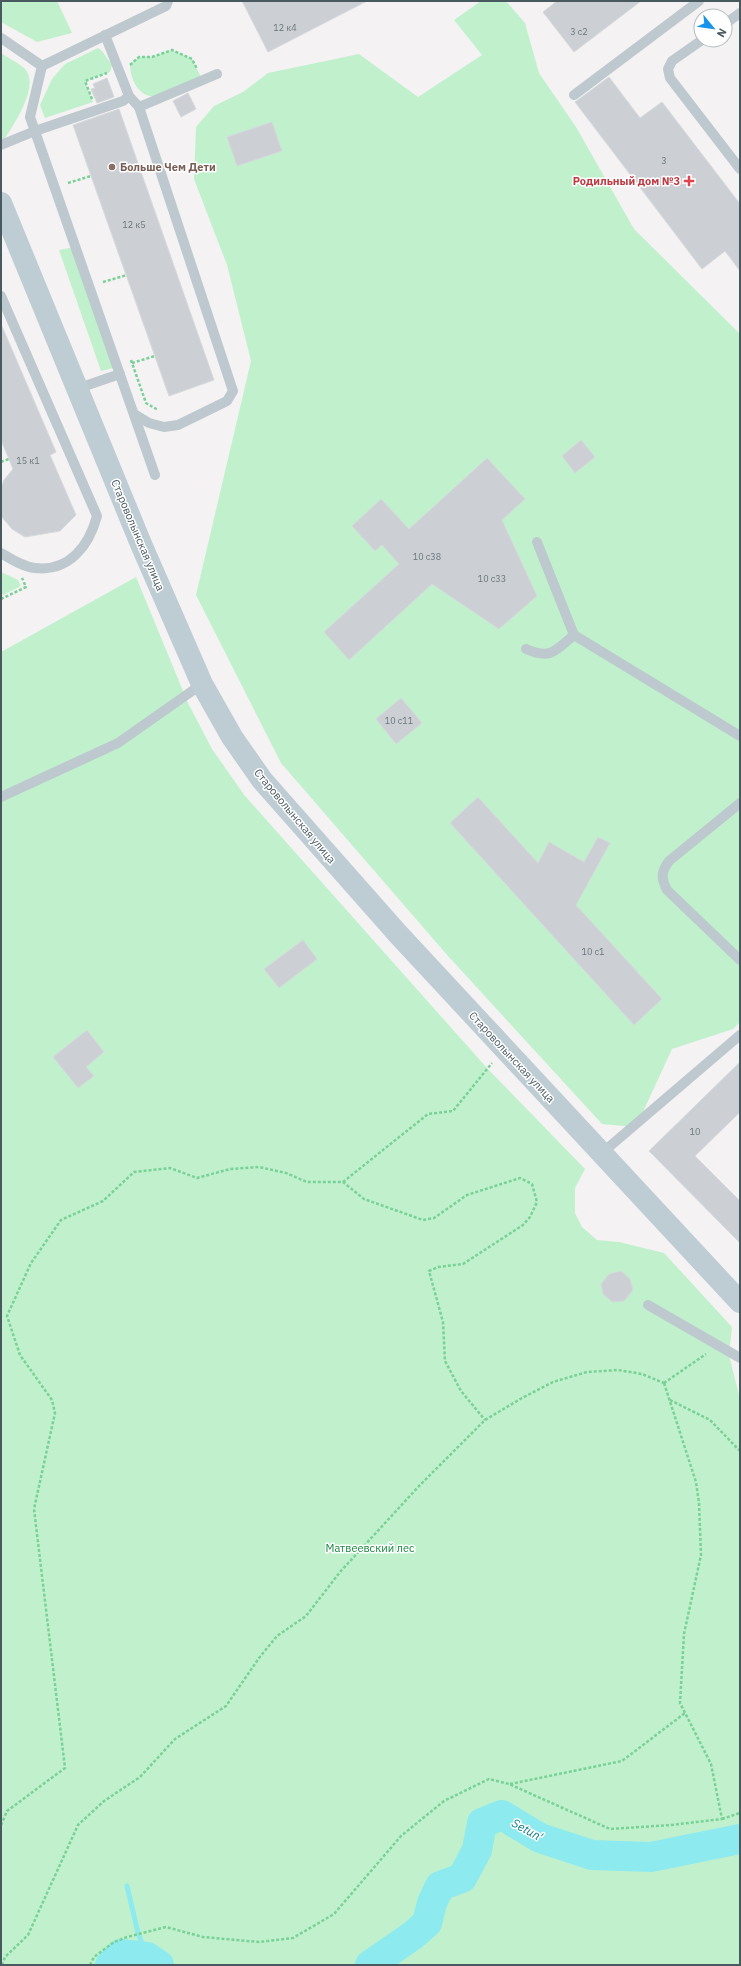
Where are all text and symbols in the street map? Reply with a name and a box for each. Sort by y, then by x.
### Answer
north arrow [693,8,733,48]
house number: 12 к4 [273,22,297,33]
house number: 3 с2 [570,26,588,37]
text: N [714,26,730,40]
house number: 3 [661,155,667,166]
place label: Больше Чем Дети [120,160,216,174]
marker: Больше Чем Дети [107,162,117,172]
place label: Родильный дом №3 [573,174,680,188]
marker: Родильный дом №3 [683,175,695,187]
house number: 12 к5 [122,219,146,230]
house number: 15 к1 [16,455,40,466]
street label: Староволынская улица [108,477,168,593]
house number: 10 с38 [413,551,441,562]
house number: 10 с33 [478,573,506,584]
house number: 10 с11 [385,715,413,726]
street label: Староволынская улица [251,766,339,866]
house number: 10 с1 [582,946,604,957]
street label: Староволынская улица [466,1009,558,1106]
house number: 10 [690,1126,700,1137]
park label: Матвеевский лес [325,1541,415,1555]
water label: Setun' [509,1815,545,1844]

